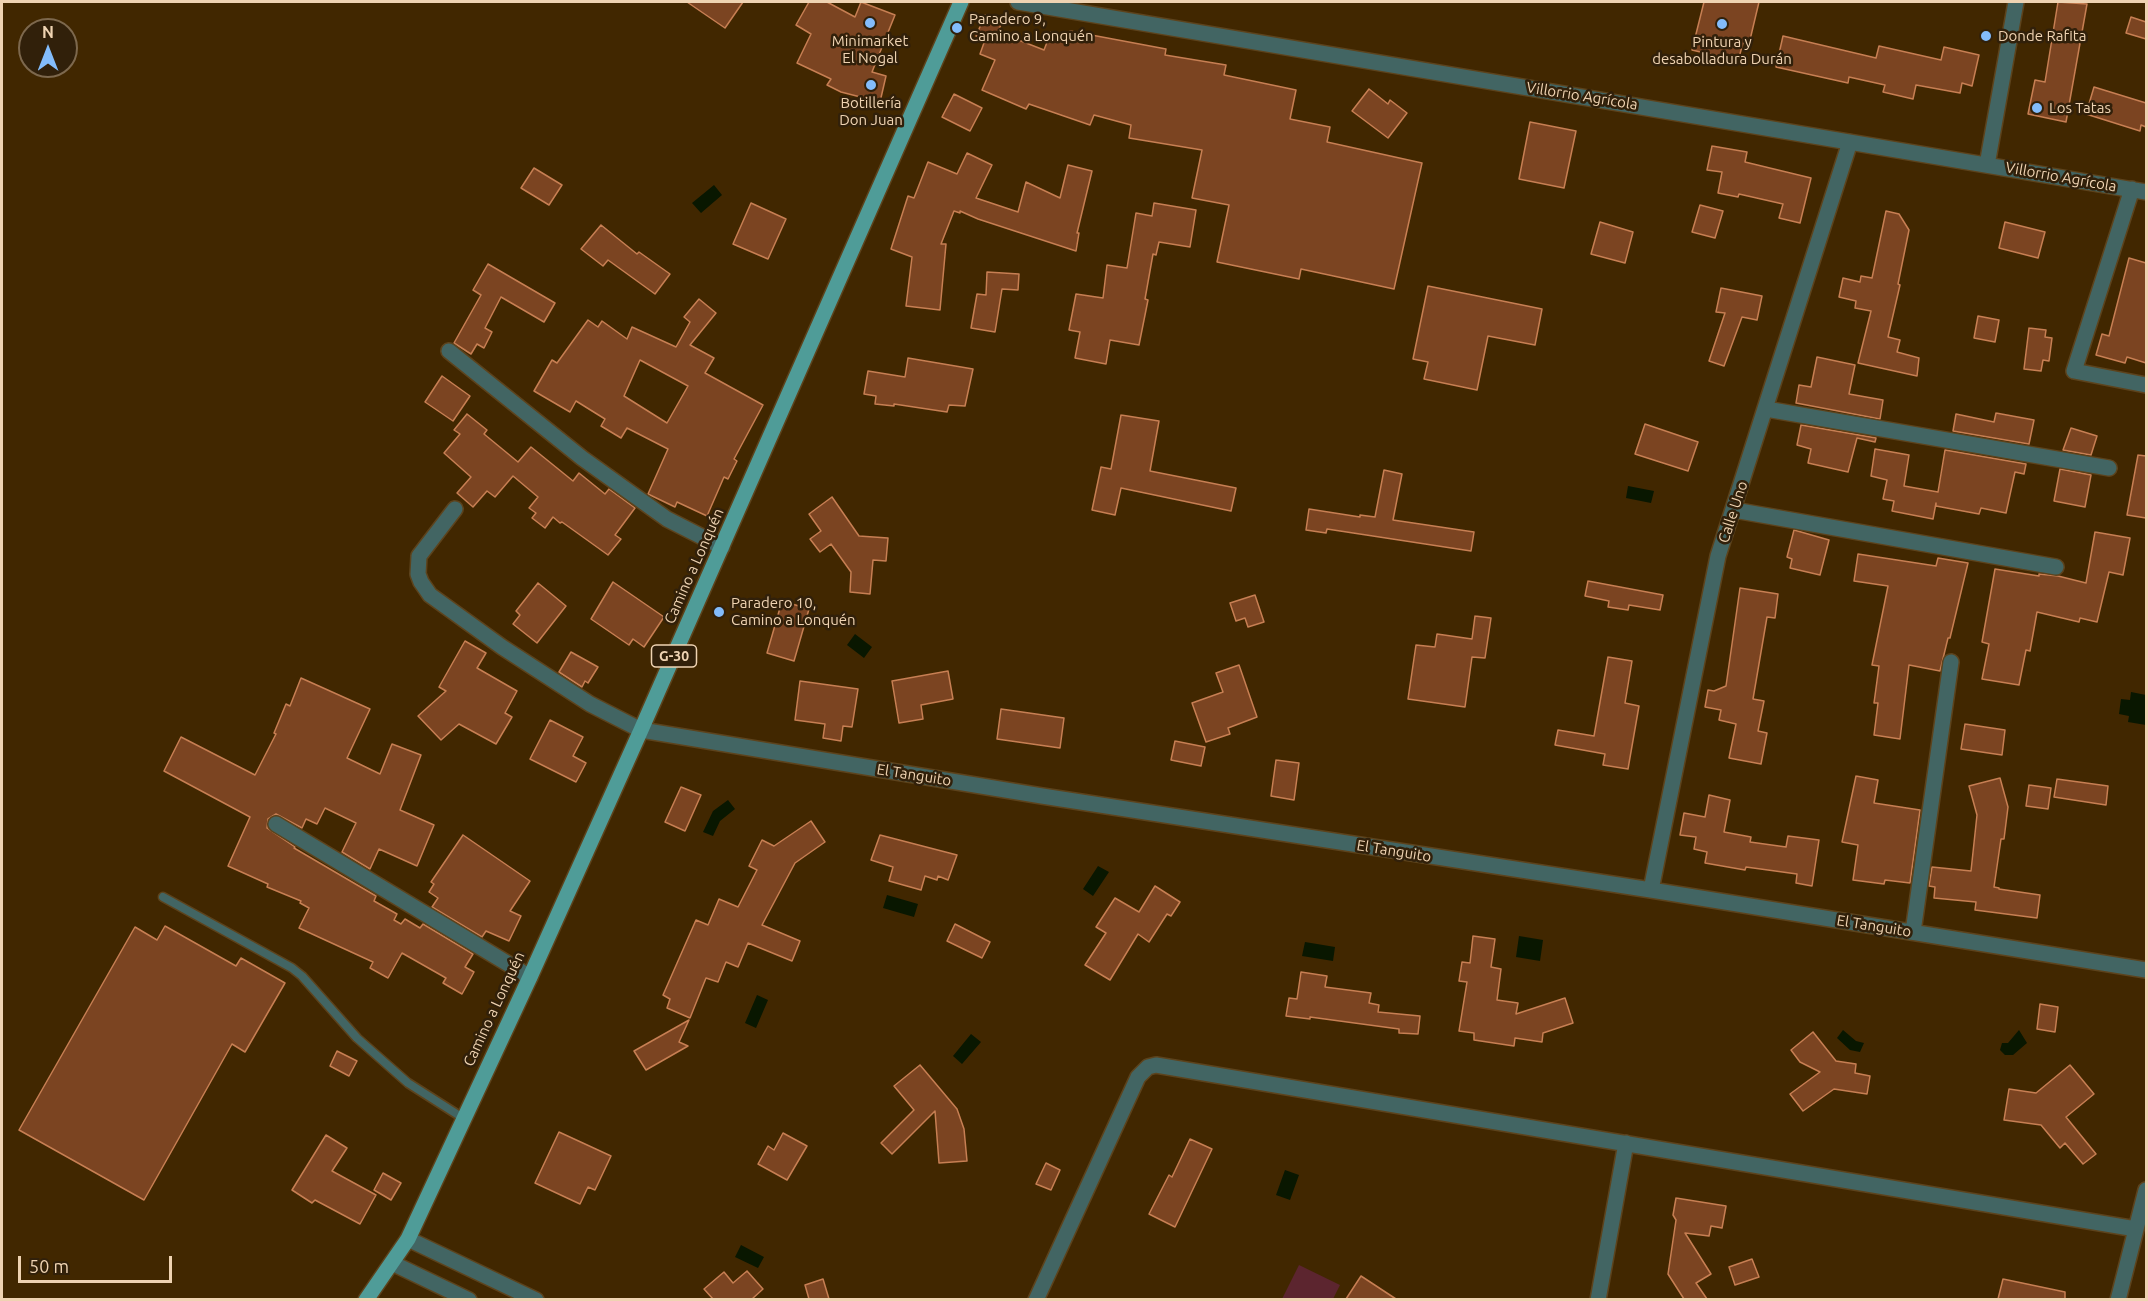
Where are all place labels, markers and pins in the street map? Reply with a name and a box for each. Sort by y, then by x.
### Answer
place label: Paradero 9, Camino a Lonquén [969,10,1094,45]
marker: Minimarket El Nogal [863,16,877,30]
marker: Pintura y desabolladura Durán [1715,17,1729,31]
marker: Paradero 9, Camino a Lonquén [950,21,964,35]
place label: Donde Rafita [1998,27,2086,45]
marker: Donde Rafita [1979,29,1993,43]
place label: Minimarket El Nogal [832,32,908,67]
place label: Pintura y desabolladura Durán [1652,33,1792,68]
marker: Botillería Don Juan [864,78,878,92]
place label: Botillería Don Juan [839,94,903,129]
place label: Los Tatas [2049,99,2111,117]
marker: Los Tatas [2030,101,2044,115]
place label: Paradero 10, Camino a Lonquén [731,594,856,629]
marker: Paradero 10, Camino a Lonquén [712,605,726,619]

